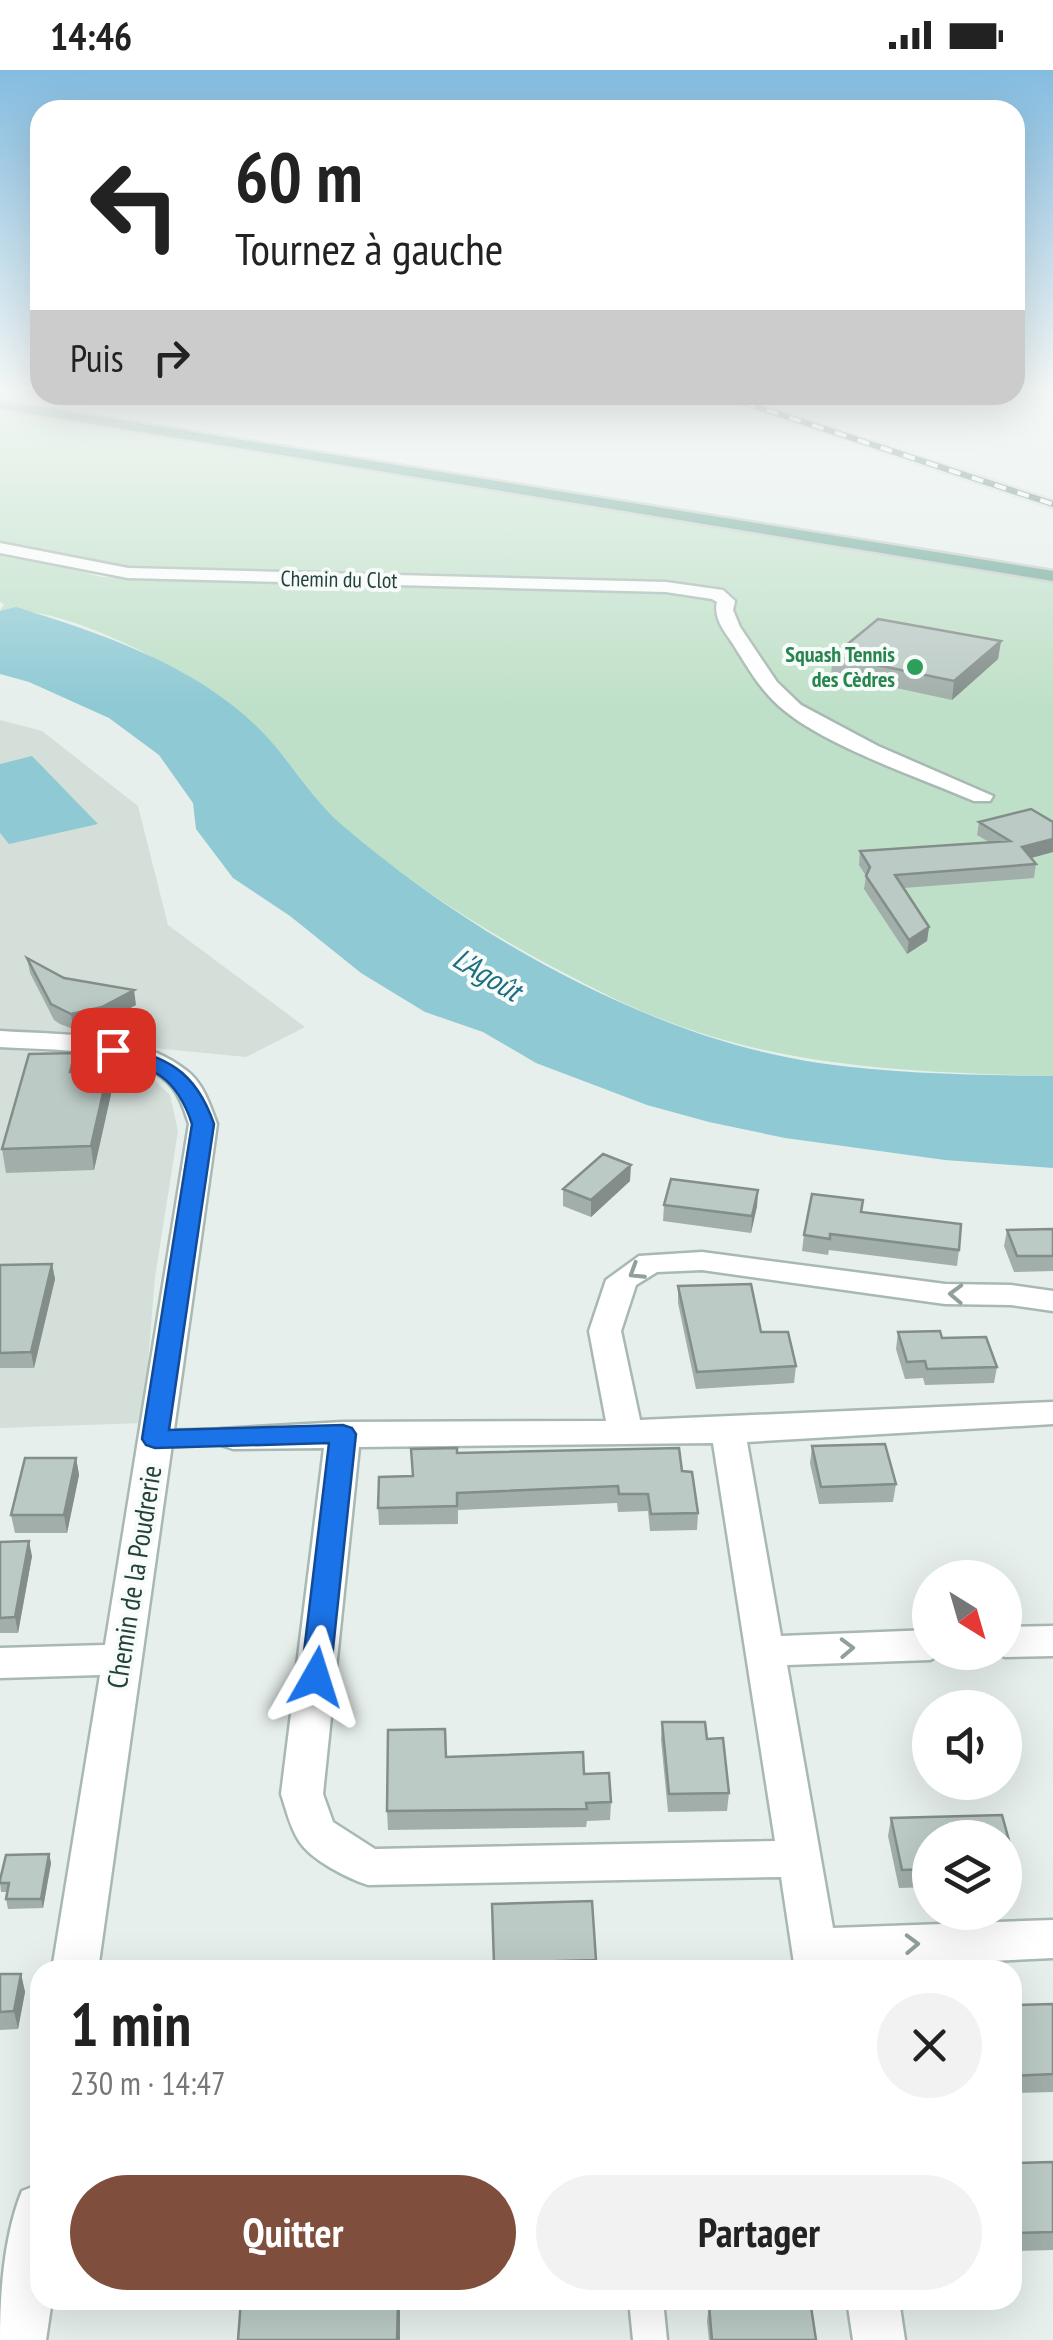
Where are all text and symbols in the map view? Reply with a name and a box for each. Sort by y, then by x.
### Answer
text: 14:46 [50,11,132,60]
text: 60 m [235,131,363,221]
icon: left [70,140,200,270]
text: Tournez à gauche [235,219,503,277]
icon: right [144,330,199,385]
text: Puis [70,333,124,382]
street label: Chemin du Clot [280,564,398,594]
place label: Squash Tennis des Cèdres [785,640,895,693]
marker: Squash Tennis des Cèdres [904,656,926,678]
water label: L'Agoût [446,938,532,1011]
pin [71,1008,156,1093]
icon: arrive [86,1023,141,1078]
one-way arrow [629,1260,647,1279]
one-way arrow [948,1283,964,1304]
street label: Chemin de la Poudrerie [98,1463,169,1691]
north arrow [912,1560,1022,1670]
map controls [912,1560,1022,1930]
position arrow [264,1625,368,1729]
one-way arrow [840,1637,856,1658]
button: sound [912,1690,1022,1800]
button: layers [912,1820,1022,1930]
one-way arrow [904,1934,920,1955]
text: 1 min [70,1985,191,2063]
button: close [877,1993,982,2098]
text: 230 m · 14:47 [70,2062,225,2104]
button: Quitter [70,2175,516,2290]
button: Partager [536,2175,982,2290]

